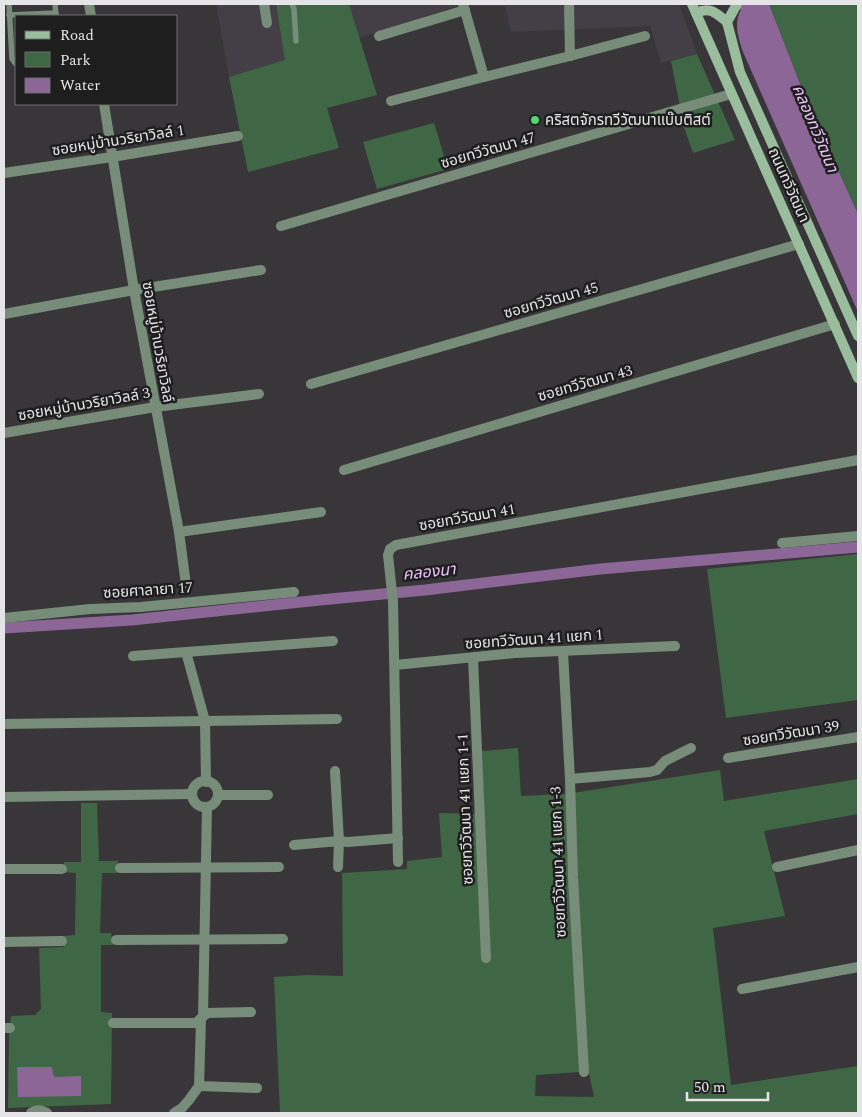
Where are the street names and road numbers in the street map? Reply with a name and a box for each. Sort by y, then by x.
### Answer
street label: ซอยหมู่บ้านวริยาวิลล์ 1 [50,119,186,162]
street label: ซอยทวีวัฒนา 47 [438,126,538,175]
street label: ถนนทวีวัฒนา [762,144,815,226]
street label: ซอยทวีวัฒนา 45 [501,276,601,325]
street label: ซอยหมู่บ้านวริยาวิลล์ [136,280,179,404]
street label: ซอยทวีวัฒนา 43 [535,359,636,408]
street label: ซอยหมู่บ้านวริยาวิลล์ 3 [16,381,152,427]
street label: ซอยทวีวัฒนา 41 [417,498,517,537]
street label: ซอยศาลายา 17 [102,576,194,605]
street label: ซอยทวีวัฒนา 41 แยก 1 [464,623,604,656]
street label: ซอยทวีวัฒนา 39 [741,715,841,752]
street label: ซอยทวีวัฒนา 41 แยก 1-1 [451,733,480,885]
street label: ซอยทวีวัฒนา 41 แยก 1-3 [544,785,573,938]

